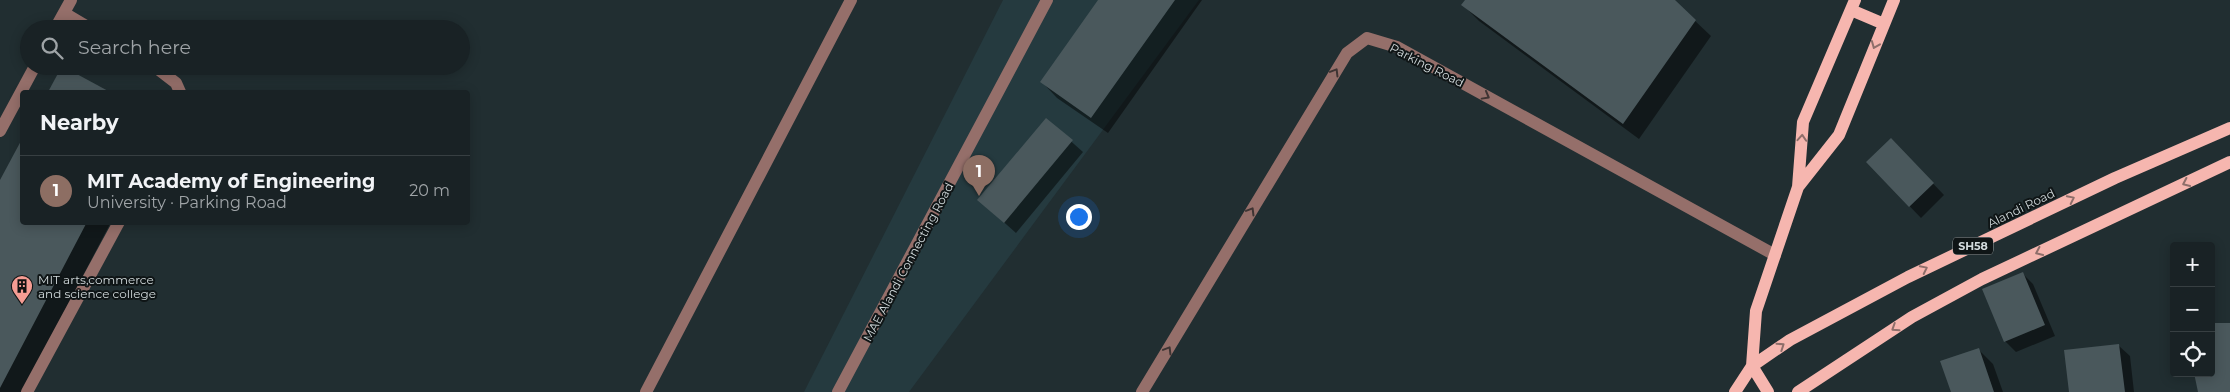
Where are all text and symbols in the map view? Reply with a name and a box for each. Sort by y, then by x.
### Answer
search box [20,20,470,75]
icon: search [38,34,66,62]
text: Search here [78,36,191,59]
street label: Parking Road [1387,40,1467,90]
one-way arrow [1871,40,1882,49]
one-way arrow [1329,68,1339,77]
one-way arrow [1480,90,1489,100]
text: Nearby [40,110,119,135]
one-way arrow [1796,134,1807,142]
pin: 1 [963,155,995,196]
text: MIT Academy of Engineering [87,170,375,193]
one-way arrow [2182,176,2191,187]
street label: MAE Alandi Connecting Road [860,180,956,344]
text: 1 [53,181,59,200]
text: 20 m [409,181,450,200]
street label: Alandi Road [1985,185,2057,231]
text: University · Parking Road [87,193,287,212]
one-way arrow [2066,195,2075,205]
your location [1066,204,1092,230]
one-way arrow [1245,207,1255,216]
road number: SH58 [1953,238,1993,255]
map controls [2170,242,2215,377]
button: + [2170,242,2215,287]
one-way arrow [2035,246,2044,257]
one-way arrow [1919,265,1928,276]
place label: MIT arts,commerce and science college [38,272,156,301]
building icon: MIT arts,commerce and science college [10,274,34,305]
button: − [2170,287,2215,332]
one-way arrow [1891,321,1900,331]
button: locate [2170,332,2215,377]
one-way arrow [1776,343,1785,353]
one-way arrow [1161,347,1171,356]

